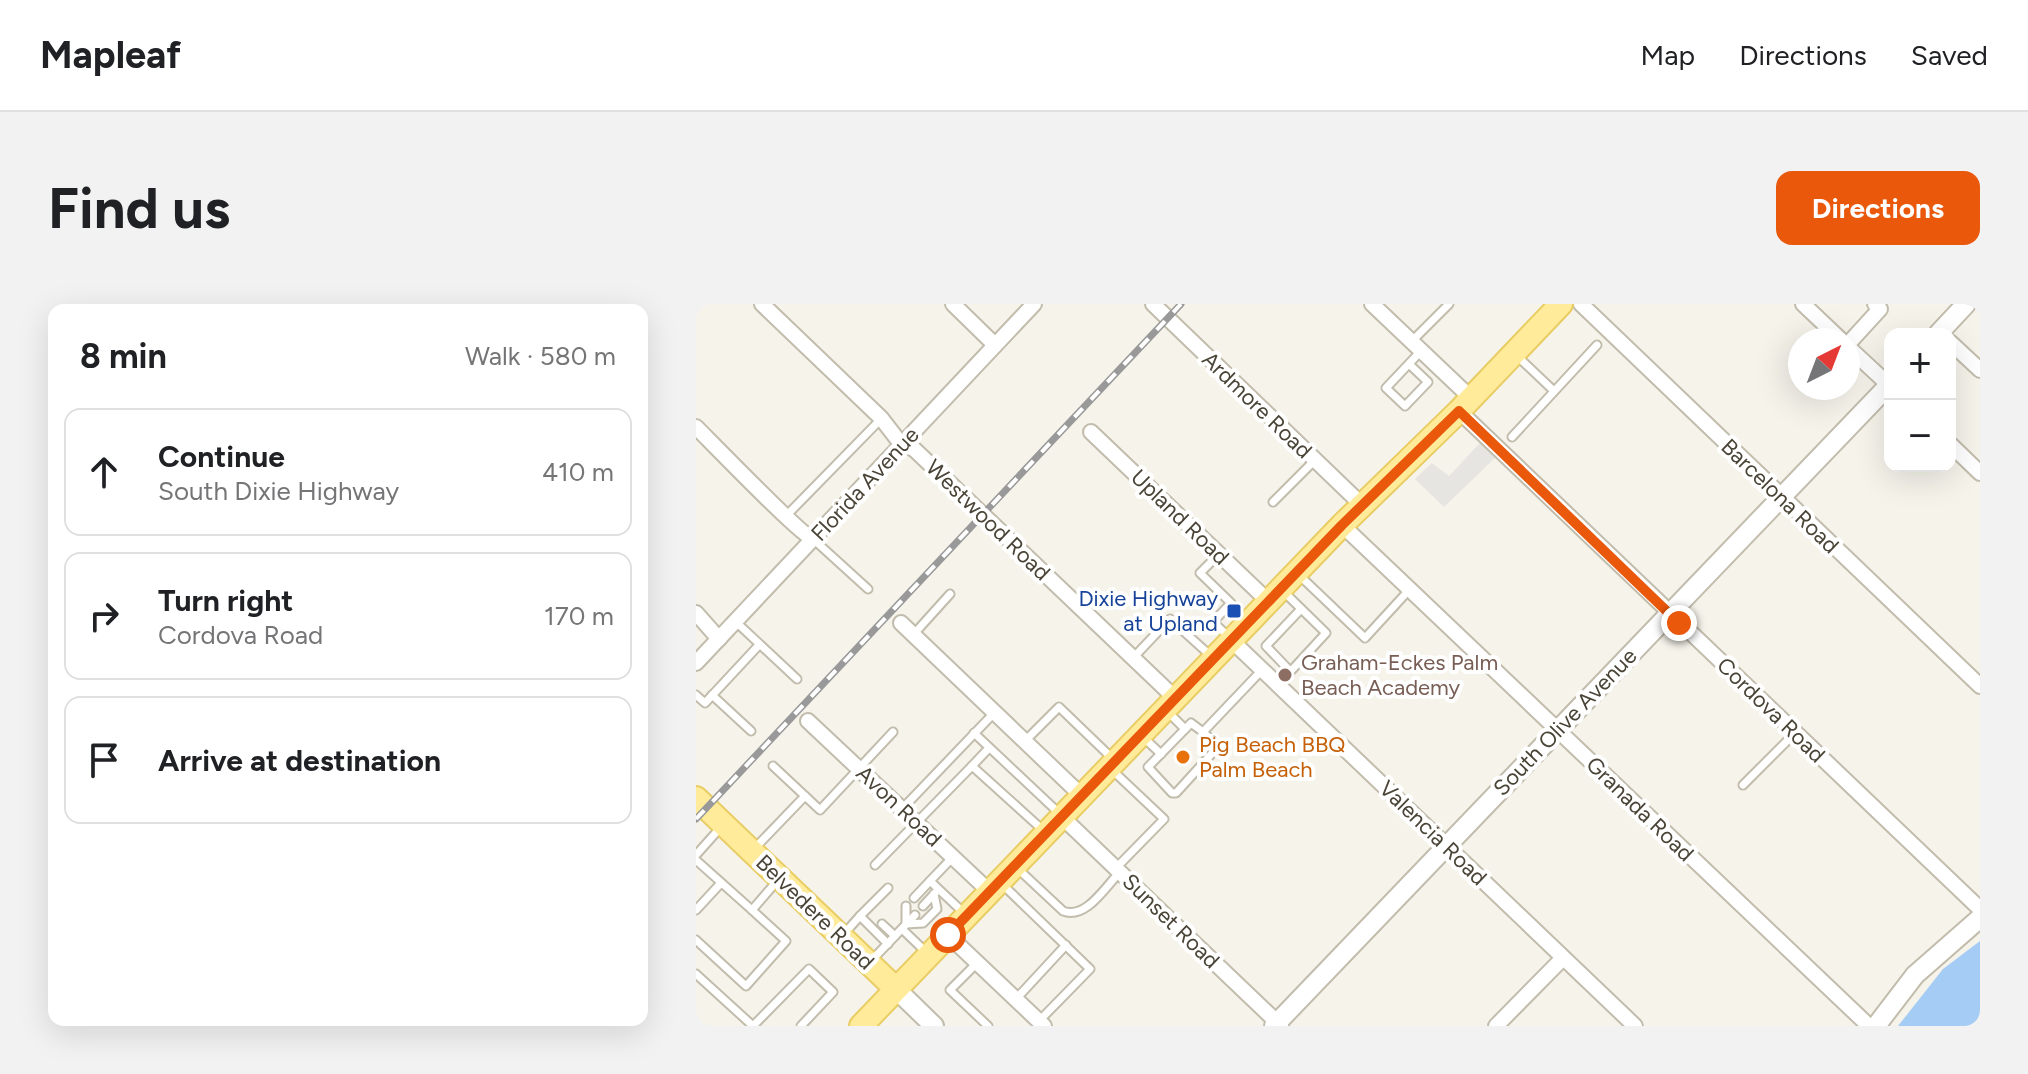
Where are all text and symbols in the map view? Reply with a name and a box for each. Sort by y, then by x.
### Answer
text: Mapleaf [40,32,181,78]
text: Map [1641,38,1695,72]
text: Directions [1739,38,1867,72]
text: Saved [1911,38,1988,72]
button: Directions [1776,171,1980,245]
text: Find us [48,175,230,242]
north arrow [1788,328,1860,400]
map controls [1884,328,1956,472]
button: + [1884,328,1956,400]
text: 8 min [80,336,167,377]
text: Walk · 580 m [465,340,616,372]
street label: Ardmore Road [1196,346,1318,464]
button: − [1884,400,1956,472]
street label: Florida Avenue [805,421,925,547]
street label: Barcelona Road [1716,433,1844,559]
text: Continue [158,438,285,475]
icon: ahead [82,450,126,494]
street label: Westwood Road [920,454,1056,586]
text: 410 m [542,456,614,488]
street label: Upland Road [1125,464,1235,570]
text: South Dixie Highway [158,475,399,507]
text: Turn right [158,582,293,619]
place label: Dixie Highway at Upland [1078,585,1218,637]
icon: right [82,594,126,638]
text: 170 m [544,600,614,632]
marker: Dixie Highway at Upland [1225,602,1243,620]
route end [1661,605,1697,641]
text: Cordova Road [158,619,323,651]
street label: South Olive Avenue [1488,643,1642,801]
place label: Graham-Eckes Palm Beach Academy [1301,649,1498,701]
street label: Cordova Road [1711,652,1831,768]
marker: Graham-Eckes Palm Beach Academy [1276,666,1294,684]
place label: Pig Beach BBQ Palm Beach [1199,731,1346,783]
icon: arrive [82,738,126,782]
text: Arrive at destination [158,742,441,779]
marker: Pig Beach BBQ Palm Beach [1174,748,1192,766]
street label: Granada Road [1581,751,1699,867]
street label: Avon Road [851,760,947,852]
street label: Valencia Road [1374,775,1492,891]
street label: Belvedere Road [750,849,880,975]
street label: Sunset Road [1117,868,1225,974]
route start [930,917,966,953]

